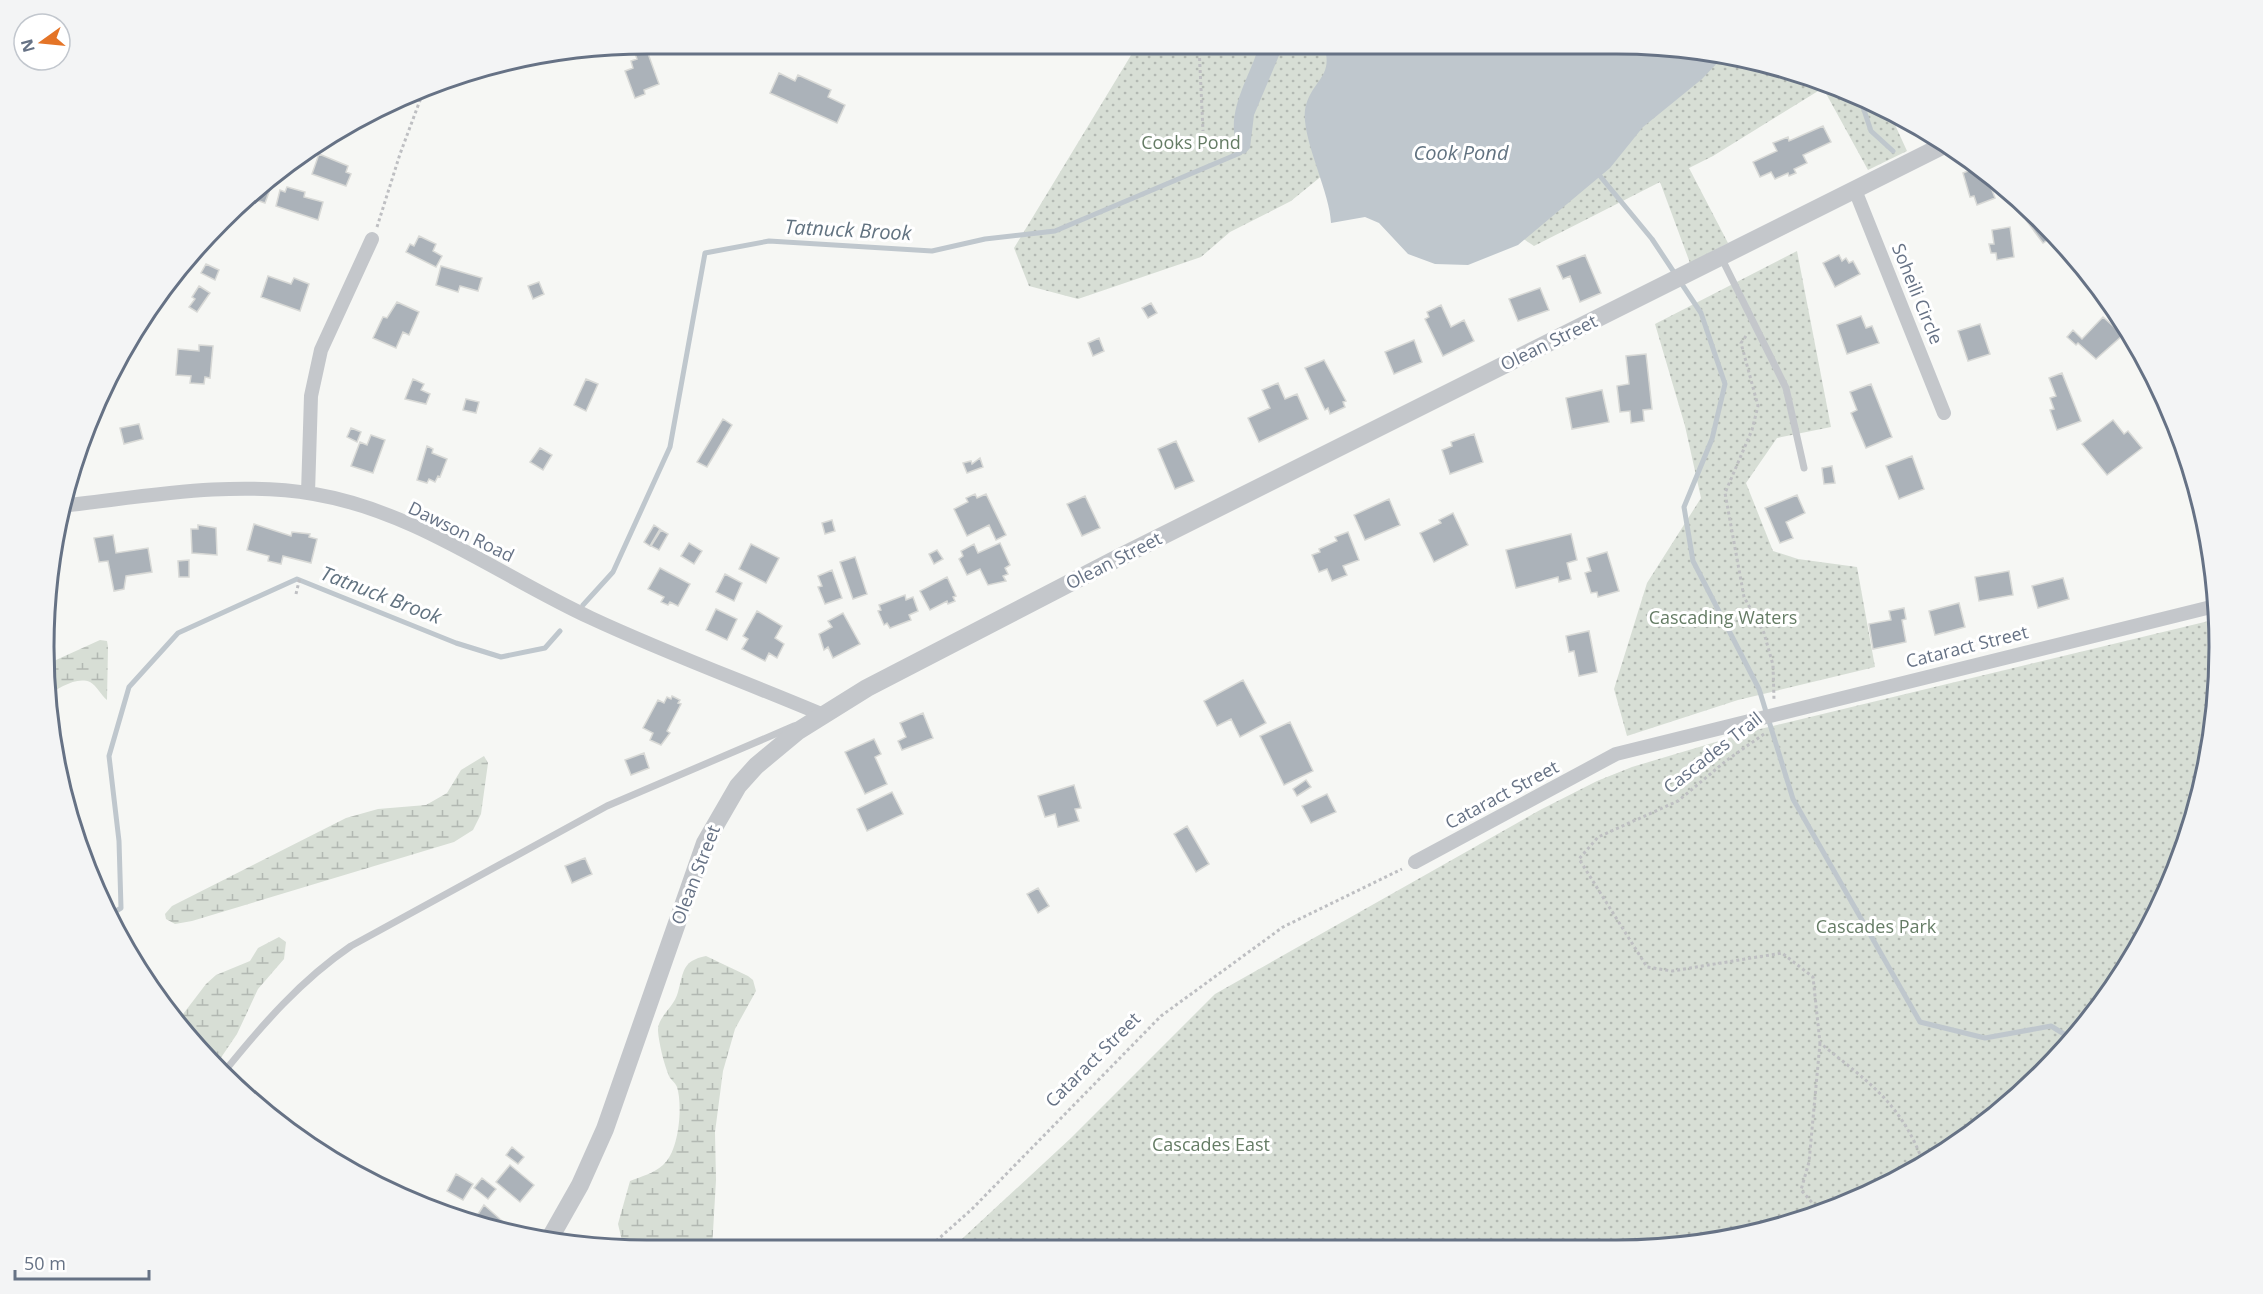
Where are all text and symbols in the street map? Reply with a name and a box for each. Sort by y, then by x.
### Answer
north arrow [12,12,72,72]
text: N [15,37,40,55]
park label: Cooks Pond [1141,130,1241,154]
water label: Cook Pond [1414,139,1509,166]
water label: Tatnuck Brook [784,213,913,246]
street label: Soheili Circle [1887,240,1949,348]
street label: Olean Street [1496,308,1601,376]
street label: Dawson Road [404,495,518,567]
street label: Olean Street [1061,526,1166,595]
water label: Tatnuck Brook [317,559,447,630]
park label: Cascading Waters [1649,605,1797,629]
street label: Cataract Street [1903,619,2030,673]
street label: Cascades Trail [1658,706,1767,798]
street label: Cataract Street [1441,754,1562,834]
street label: Olean Street [665,821,725,928]
park label: Cascades Park [1816,914,1937,938]
street label: Cataract Street [1040,1007,1145,1112]
park label: Cascades East [1152,1132,1270,1156]
scale bar [15,1243,148,1281]
text: 50 m [24,1251,66,1275]

